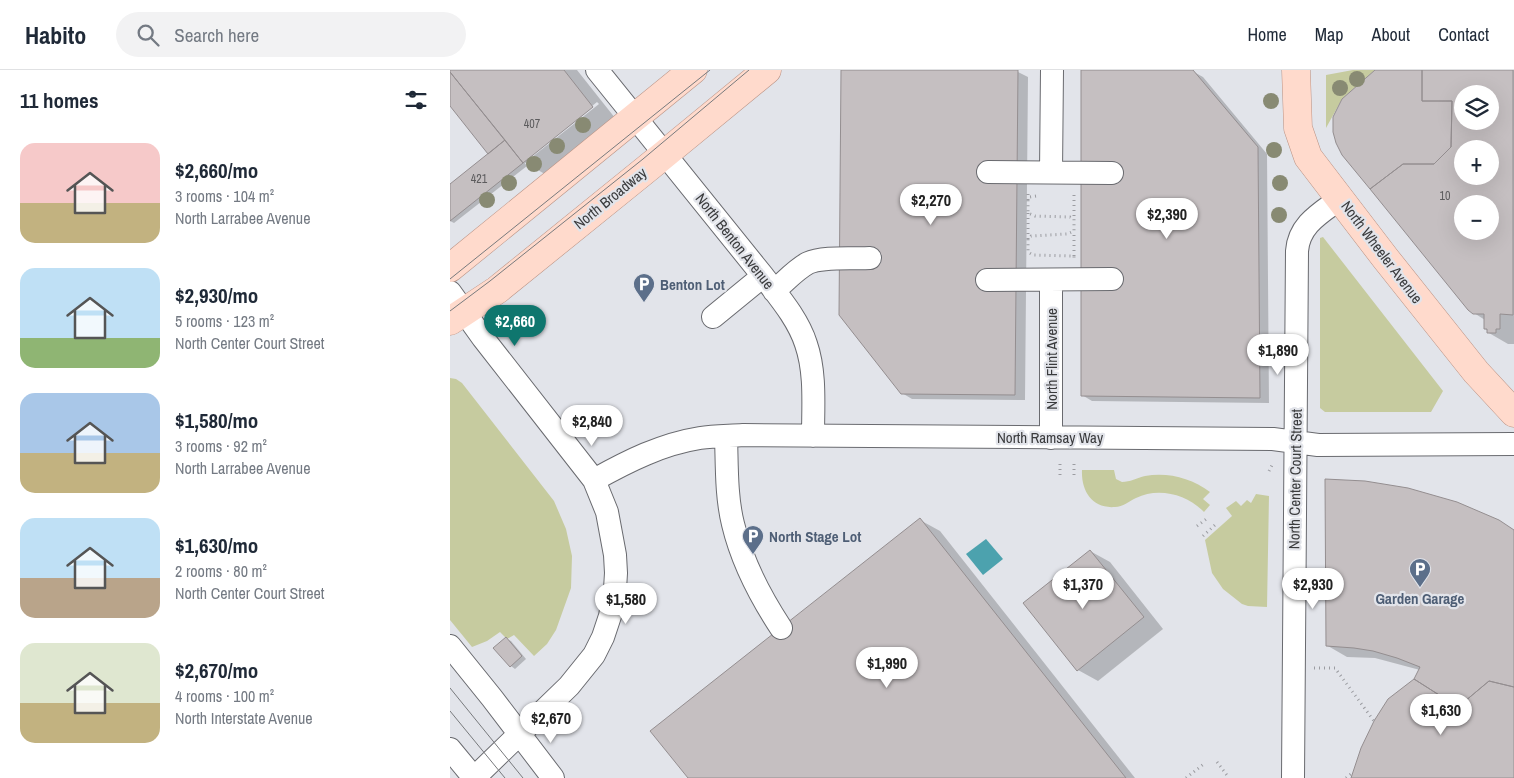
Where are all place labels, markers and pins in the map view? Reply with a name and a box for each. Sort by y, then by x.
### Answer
pin: $2,270 [890,184,972,226]
pin: $2,390 [1126,198,1208,240]
parking icon: Benton Lot [632,272,656,303]
place label: Benton Lot [660,274,725,295]
pin: $2,660 [474,304,556,347]
pin: $1,890 [1237,334,1319,376]
pin: $2,840 [551,404,633,447]
parking icon: North Stage Lot [741,524,765,555]
place label: North Stage Lot [769,526,861,547]
parking icon: Garden Garage [1408,557,1432,588]
pin: $1,370 [1042,568,1124,610]
pin: $2,930 [1272,568,1354,610]
pin: $1,580 [585,582,667,625]
place label: Garden Garage [1376,588,1465,609]
pin: $1,990 [846,646,928,689]
pin: $1,630 [1400,694,1482,736]
pin: $2,670 [510,702,592,744]

